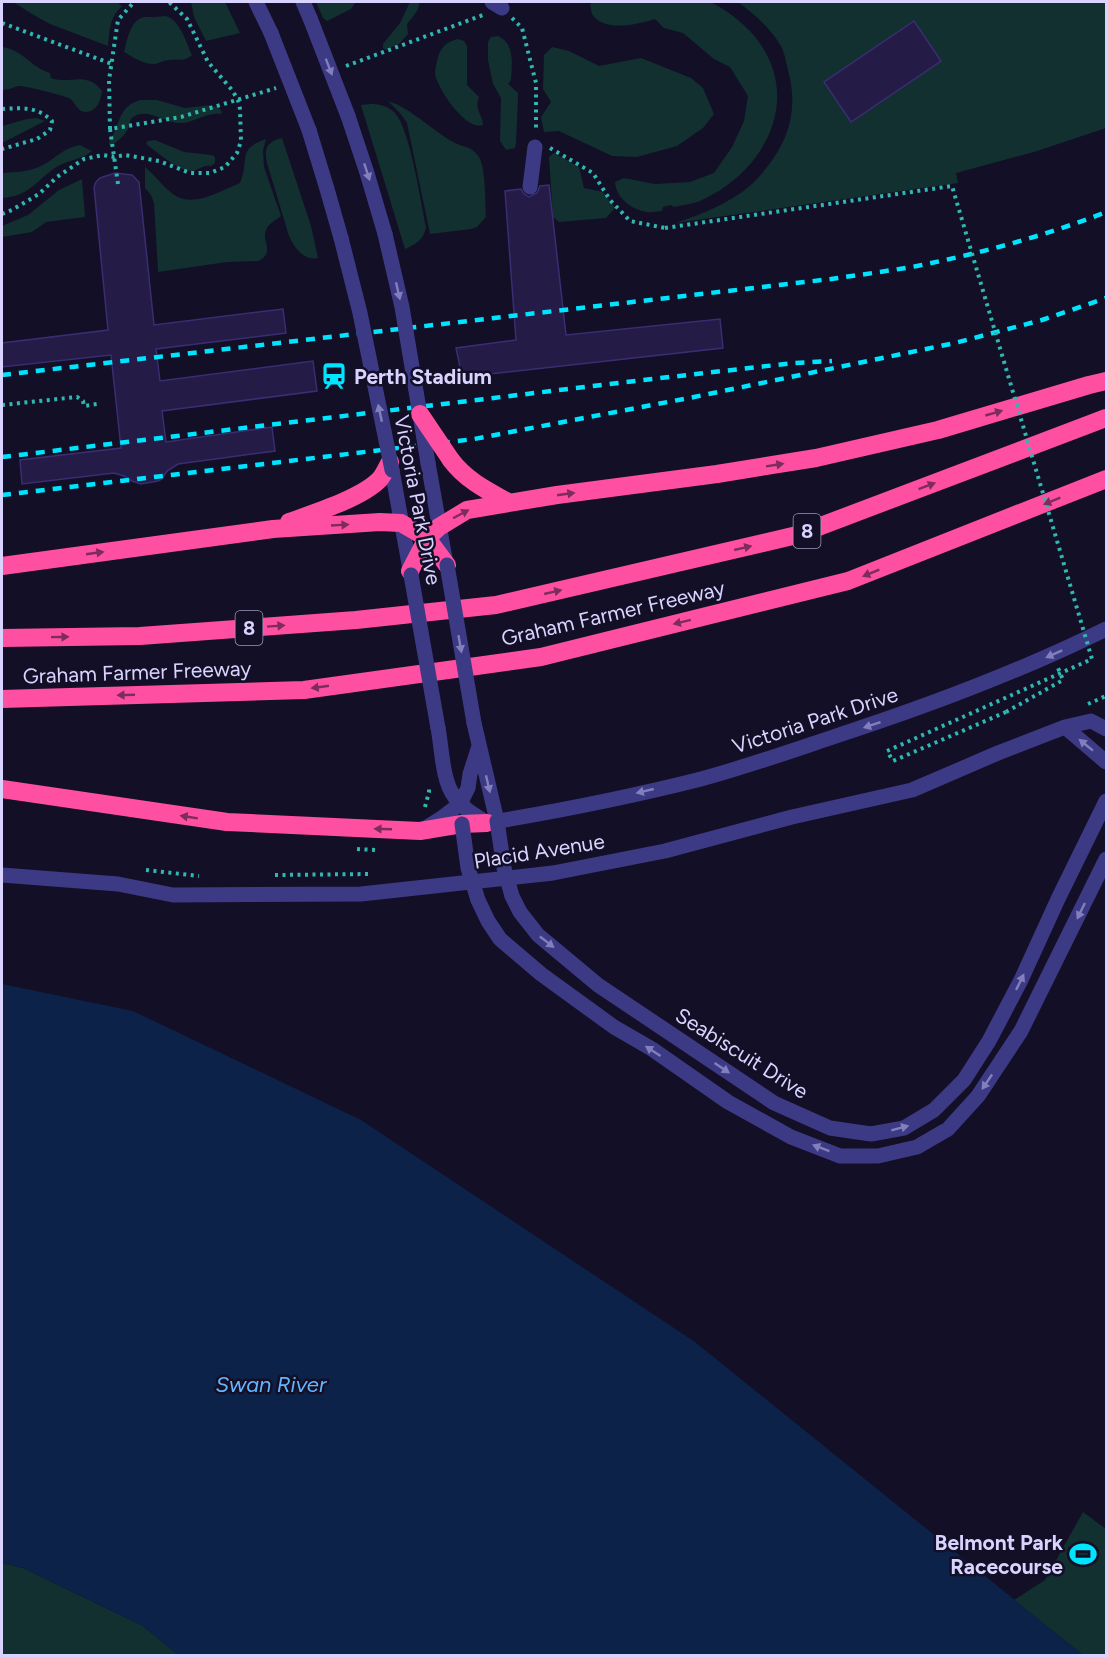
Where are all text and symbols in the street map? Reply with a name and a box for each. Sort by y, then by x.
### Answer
one-way arrow [325,58,334,76]
one-way arrow [363,163,372,181]
one-way arrow [393,281,403,300]
station icon: Perth Stadium [319,361,349,391]
place label: Perth Stadium [354,364,492,389]
one-way arrow [375,403,384,422]
one-way arrow [985,408,1003,417]
street label: Victoria Park Drive [389,413,447,587]
one-way arrow [765,460,784,469]
one-way arrow [918,481,936,490]
one-way arrow [557,489,576,498]
one-way arrow [1043,497,1061,506]
one-way arrow [453,509,470,519]
road number: 8 [794,514,820,548]
one-way arrow [330,520,349,529]
one-way arrow [733,542,752,552]
one-way arrow [86,548,105,558]
one-way arrow [862,568,880,578]
street label: Graham Farmer Freeway [499,575,727,651]
one-way arrow [543,586,562,596]
road number: 8 [236,611,262,645]
one-way arrow [673,618,692,628]
one-way arrow [266,621,285,631]
one-way arrow [50,632,69,642]
one-way arrow [456,634,465,653]
one-way arrow [1045,649,1062,658]
street label: Graham Farmer Freeway [22,656,252,688]
street label: Victoria Park Drive [729,681,901,759]
one-way arrow [311,683,330,692]
one-way arrow [116,690,135,700]
one-way arrow [863,720,881,730]
one-way arrow [1078,738,1094,751]
one-way arrow [483,775,493,793]
one-way arrow [636,787,655,797]
one-way arrow [179,812,198,821]
one-way arrow [374,825,393,834]
street label: Placid Avenue [472,828,606,874]
one-way arrow [1076,903,1085,920]
one-way arrow [538,936,554,948]
one-way arrow [1016,973,1025,990]
street label: Seabiscuit Drive [671,1002,813,1104]
one-way arrow [645,1045,661,1056]
one-way arrow [714,1062,730,1073]
one-way arrow [982,1074,993,1090]
one-way arrow [891,1123,909,1132]
one-way arrow [812,1143,830,1153]
water label: Swan River [216,1371,328,1398]
place label: Belmont Park Racecourse [935,1530,1064,1579]
sports icon: Belmont Park Racecourse [1068,1539,1098,1569]

